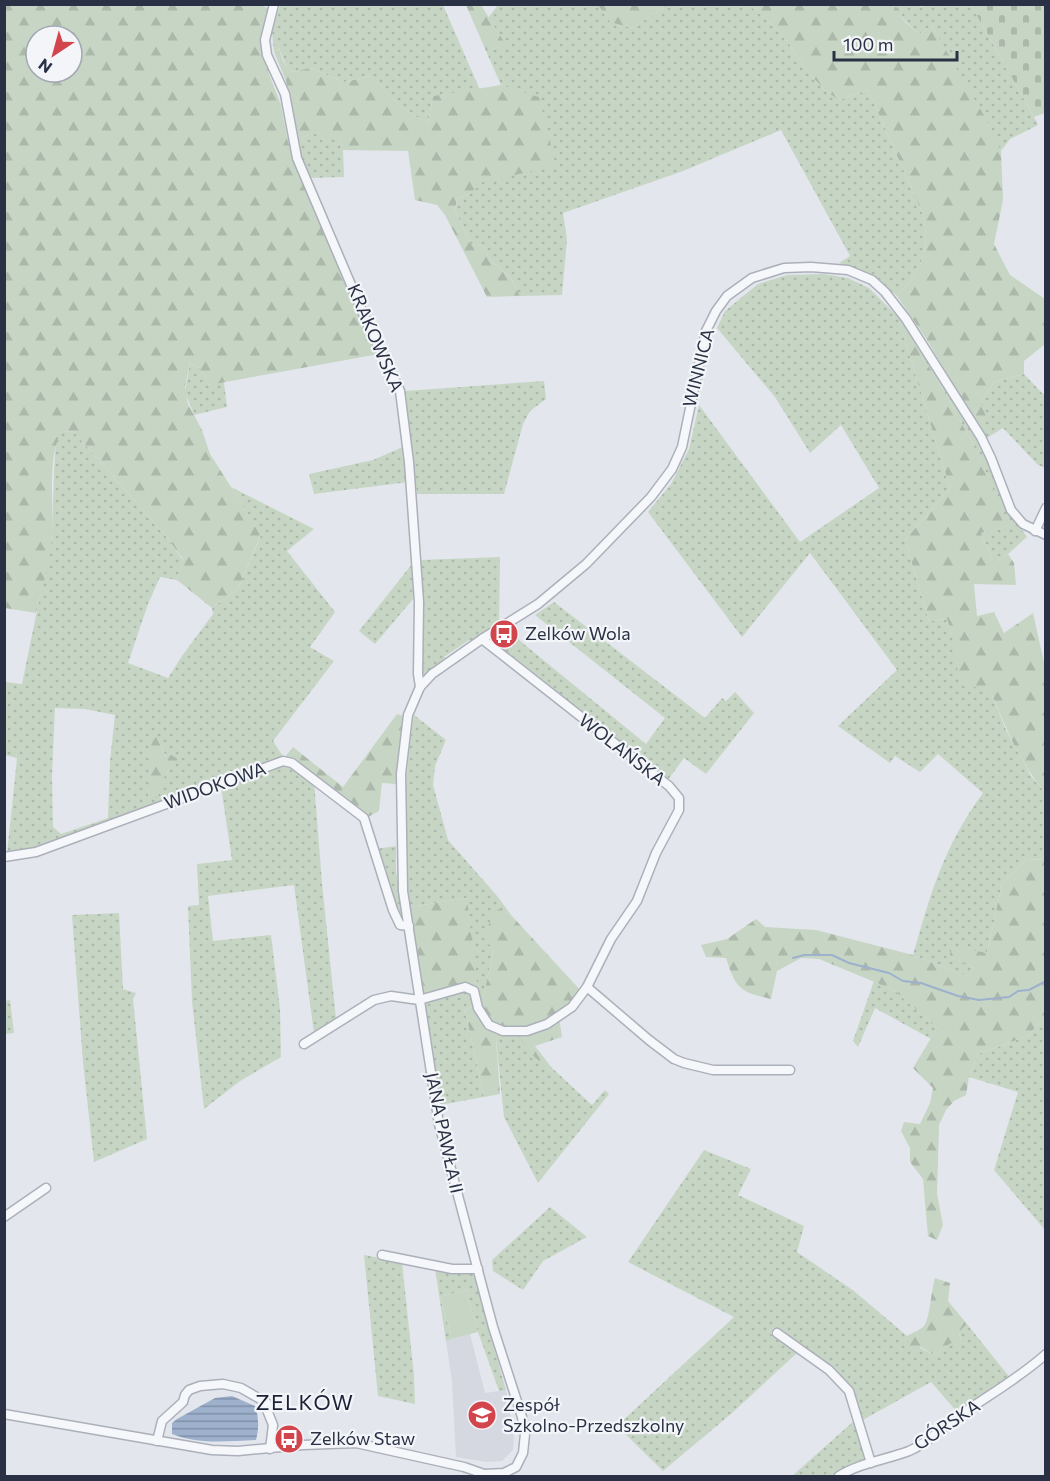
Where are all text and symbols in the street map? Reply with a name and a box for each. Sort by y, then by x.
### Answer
north arrow [24,24,84,84]
scale bar [834,24,957,62]
text: 100 m [843,33,893,55]
text: N [34,55,55,78]
street label: KRAKOWSKA [343,280,409,395]
street label: WINNICA [678,326,718,409]
bus stop icon: Zelków Wola [488,618,520,650]
place label: Zelków Wola [525,622,631,644]
street label: WOLAŃSKA [575,709,670,790]
street label: WIDOKOWA [161,756,269,814]
street label: JANA PAWŁA II [421,1070,469,1195]
district label: ZELKÓW [255,1389,355,1414]
place label: Zespół Szkolno-Przedszkolny [503,1393,684,1436]
street label: GÓRSKA [909,1394,984,1454]
school or university icon: Zespół Szkolno-Przedszkolny [466,1399,498,1431]
bus stop icon: Zelków Staw [273,1423,305,1455]
place label: Zelków Staw [310,1427,415,1449]

